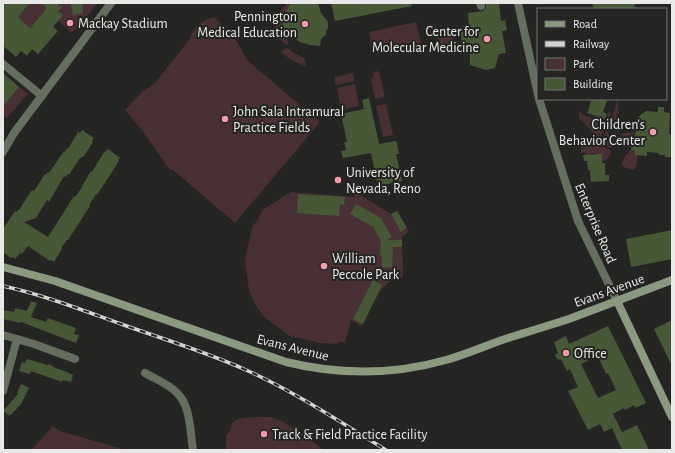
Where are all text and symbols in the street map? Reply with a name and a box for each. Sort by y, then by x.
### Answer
legend [537,8,667,100]
place label: Pennington Medical Education [197,10,297,40]
place label: Mackay Stadium [78,17,168,31]
marker: Mackay Stadium [65,18,75,28]
text: Road [573,18,597,30]
marker: Pennington Medical Education [300,19,310,29]
place label: Center for Molecular Medicine [372,25,479,55]
marker: Center for Molecular Medicine [482,34,492,44]
text: Railway [573,38,609,51]
text: Park [573,58,594,70]
text: Building [573,78,613,90]
place label: John Sala Intramural Practice Fields [233,105,344,135]
marker: John Sala Intramural Practice Fields [220,114,230,124]
place label: Children's Behavior Center [559,118,645,148]
marker: Children's Behavior Center [648,127,658,137]
place label: University of Nevada, Reno [346,166,421,196]
marker: University of Nevada, Reno [333,175,343,185]
street label: Enterprise Road [572,181,618,266]
place label: William Peccole Park [332,252,400,282]
marker: William Peccole Park [319,261,329,271]
street label: Evans Avenue [572,272,646,310]
street label: Evans Avenue [255,332,330,364]
place label: Office [574,347,607,361]
marker: Office [561,348,571,358]
place label: Track & Field Practice Facility [272,428,427,442]
marker: Track & Field Practice Facility [259,429,269,439]

